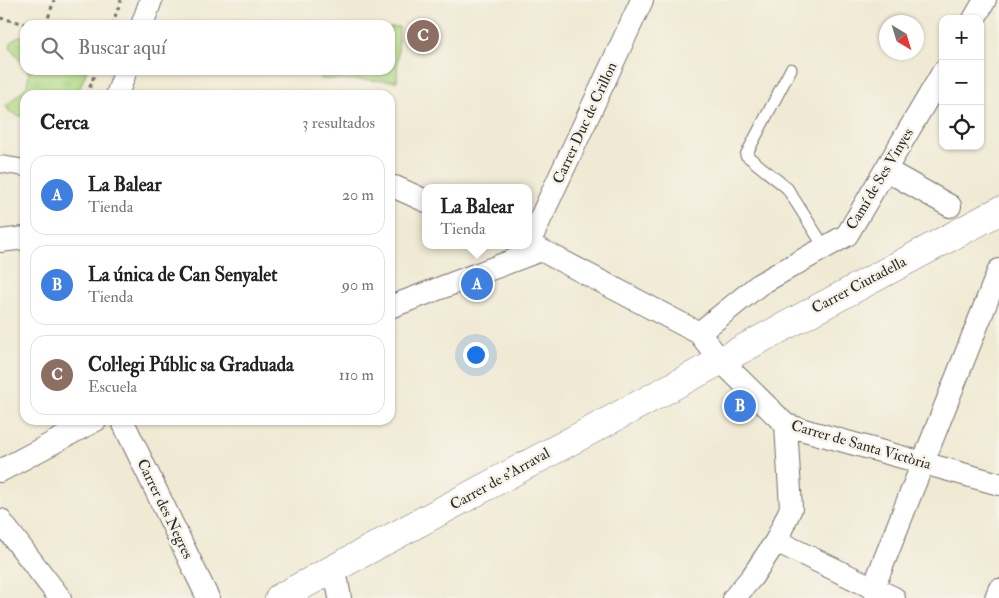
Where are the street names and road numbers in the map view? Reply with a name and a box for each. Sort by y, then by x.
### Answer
street label: Carrer Duc de Crillon [548,59,622,187]
street label: Camí de Ses Vinyes [842,125,918,233]
street label: Carrer Ciutadella [808,252,910,318]
street label: Carrer de Santa Victòria [789,416,934,474]
street label: Carrer de s'Arraval [447,444,553,514]
street label: Carrer des Negres [133,456,197,562]

